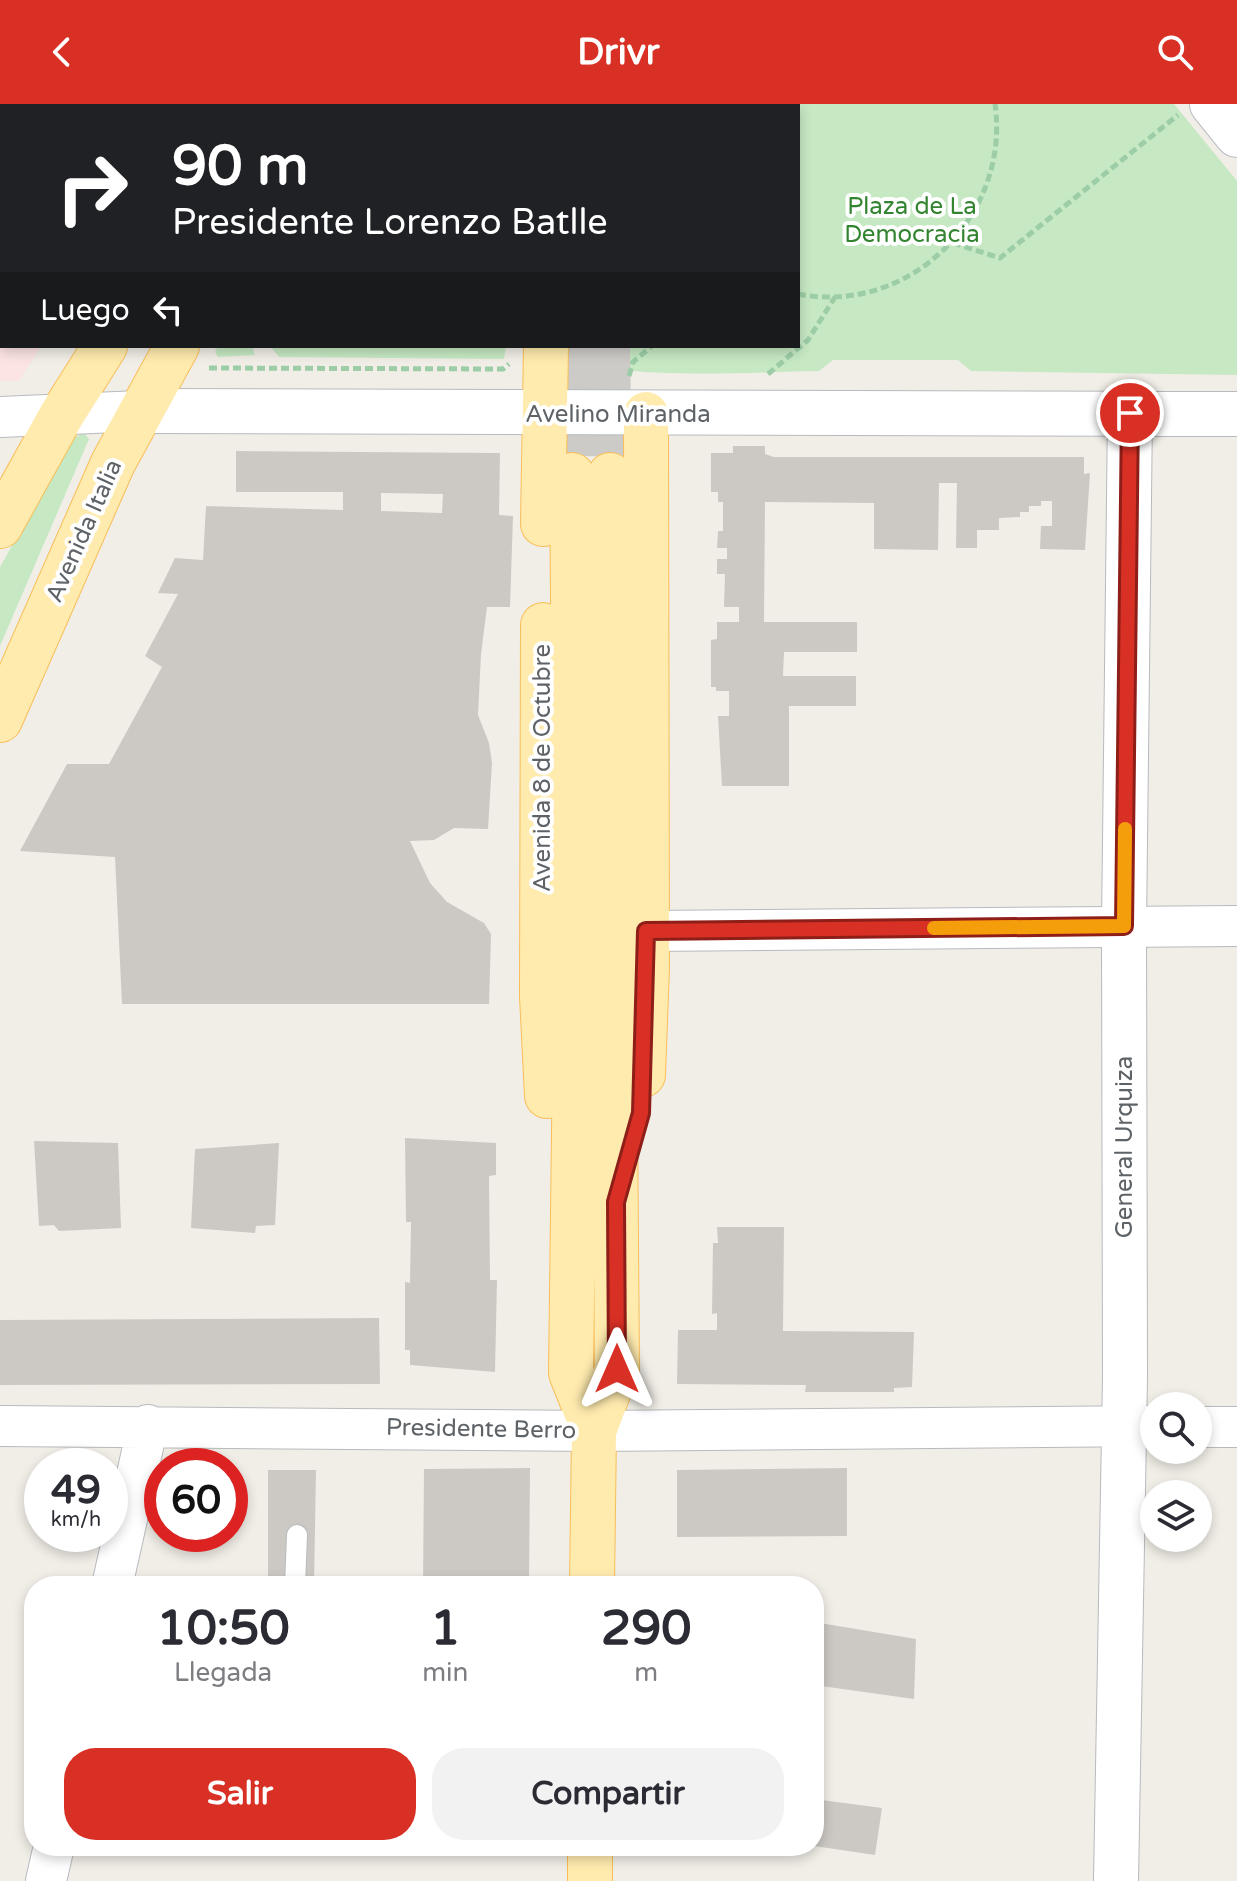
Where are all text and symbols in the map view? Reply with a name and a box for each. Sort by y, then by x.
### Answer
icon: back [40,30,84,74]
icon: search [1153,30,1197,74]
text: Drivr [577,31,660,74]
text: 90 m [172,133,308,200]
icon: right [40,136,144,240]
park label: Plaza de La Democracia [844,192,980,249]
text: Presidente Lorenzo Batlle [172,201,608,244]
icon: left [146,288,190,332]
text: Luego [40,292,130,329]
pin [1096,379,1164,447]
icon: arrive [1108,391,1152,435]
street label: Avelino Miranda [525,400,711,429]
street label: Avenida Italia [40,455,128,607]
street label: Avenida 8 de Octubre [528,644,557,892]
street label: General Urquiza [1110,1056,1139,1238]
position arrow [575,1327,659,1411]
map controls [1140,1392,1212,1552]
button: search [1140,1392,1212,1464]
street label: Presidente Berro [386,1413,576,1445]
speed limit sign: 60 [144,1448,248,1552]
text: 49 [51,1466,101,1514]
button: layers [1140,1480,1212,1552]
text: km/h [51,1508,101,1532]
text: 10:50 [157,1600,290,1658]
text: 1 [430,1600,460,1658]
text: 290 [601,1600,691,1658]
text: Llegada [174,1657,272,1688]
text: min [422,1657,468,1688]
text: m [634,1657,658,1688]
button: Salir [64,1748,416,1840]
button: Compartir [432,1748,784,1840]

